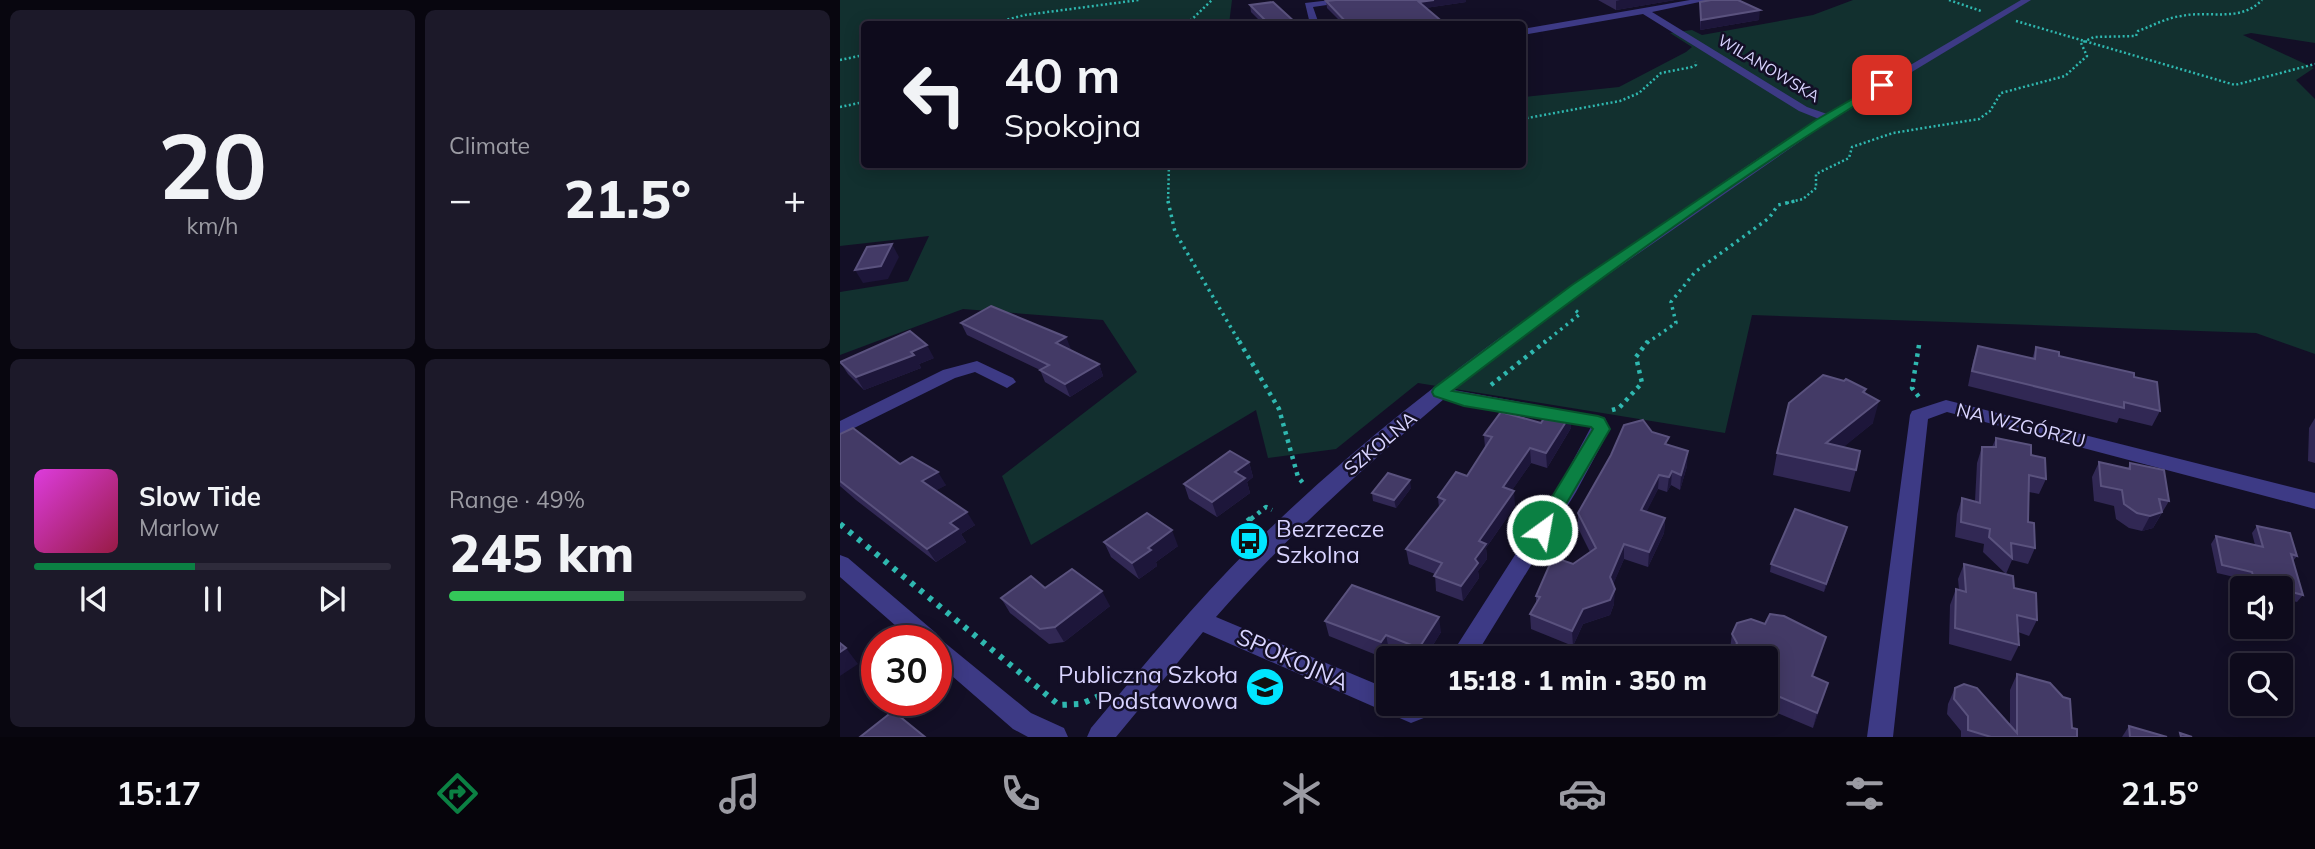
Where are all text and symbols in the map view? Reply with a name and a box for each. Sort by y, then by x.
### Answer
street label: WILANOWSKA [1714,30,1824,106]
text: 40 m [1004,44,1120,105]
icon: left [889,49,980,140]
pin [1852,55,1912,115]
icon: arrive [1863,66,1901,104]
text: Spokojna [1004,105,1141,145]
text: 20 [158,108,267,222]
text: Climate [449,131,530,160]
text: 21.5° [564,166,691,231]
text: − [449,175,472,223]
text: + [783,175,806,223]
text: km/h [186,211,239,240]
street label: NA WZGÓRZU [1954,397,2088,453]
street label: SZKOLNA [1339,406,1421,480]
text: Slow Tide [139,480,261,513]
text: Range · 49% [449,485,585,514]
position arrow [1505,493,1579,567]
text: Marlow [139,513,219,542]
place label: Bezrzecze Szkolna [1276,514,1384,569]
text: 245 km [449,520,634,585]
bus stop icon: Bezrzecze Szkolna [1228,520,1270,562]
map controls [2230,576,2293,716]
button: sound [2230,576,2293,639]
icon: previous [75,580,113,618]
icon: pause [194,580,232,618]
icon: next [313,580,351,618]
street label: SPOKOJNA [1233,621,1354,697]
speed limit sign: 30 [861,625,952,716]
button: search [2230,653,2293,716]
place label: Publiczna Szkoła Podstawowa [1058,660,1238,715]
text: 15:18 · 1 min · 350 m [1447,664,1707,697]
school or university icon: Publiczna Szkoła Podstawowa [1244,666,1286,708]
icon: directions [433,769,482,818]
icon: music [715,769,764,818]
icon: phone [996,769,1045,818]
icon: climate [1277,769,1326,818]
icon: car [1558,769,1607,818]
icon: filters [1840,769,1889,818]
text: 15:17 [116,773,201,813]
text: 21.5° [2121,773,2199,813]

